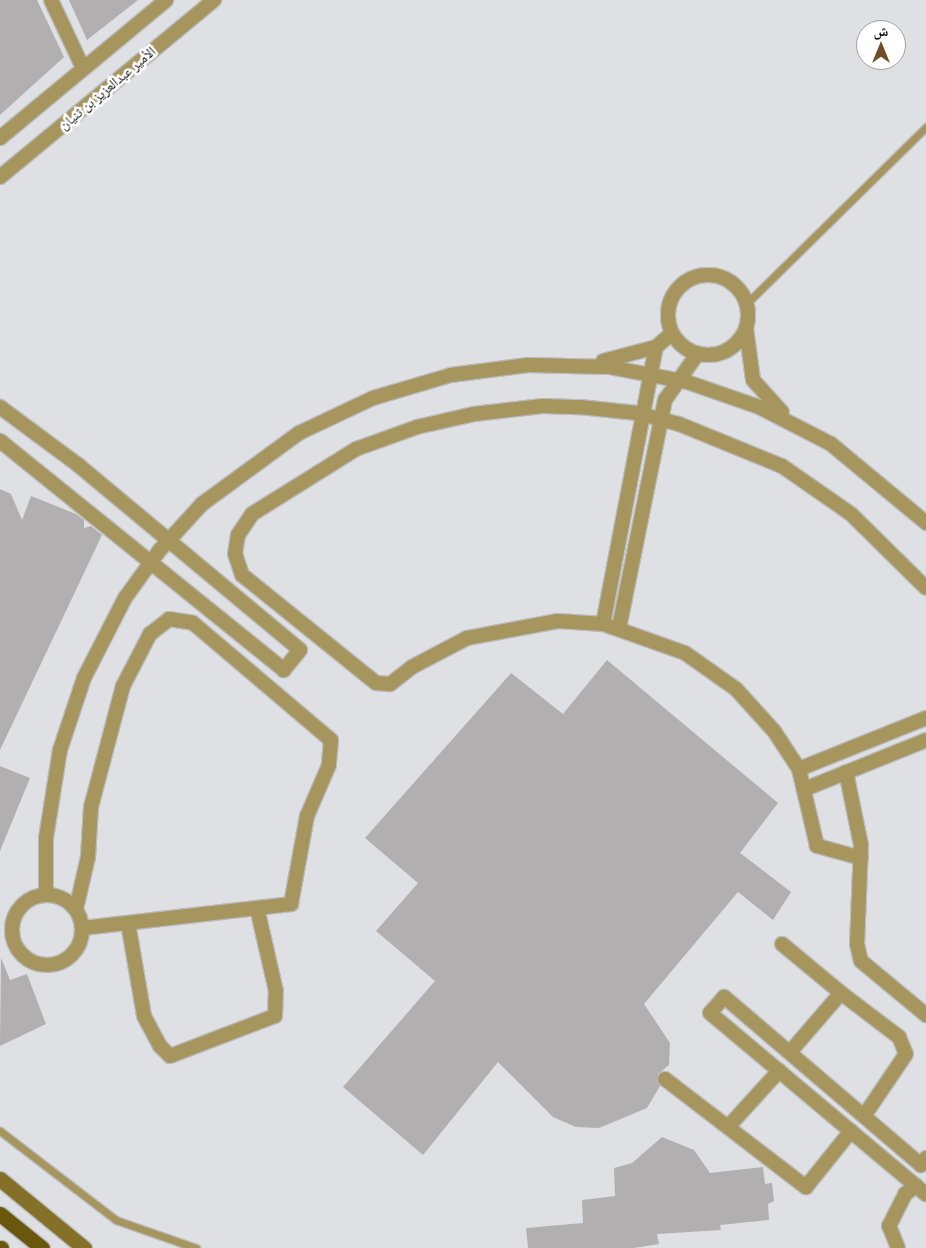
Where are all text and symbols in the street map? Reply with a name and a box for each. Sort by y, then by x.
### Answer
north arrow [856,20,906,70]
text: ش [874,22,888,40]
street label: الأمير عبدالعزيز بن ثنيان [55,43,159,133]

